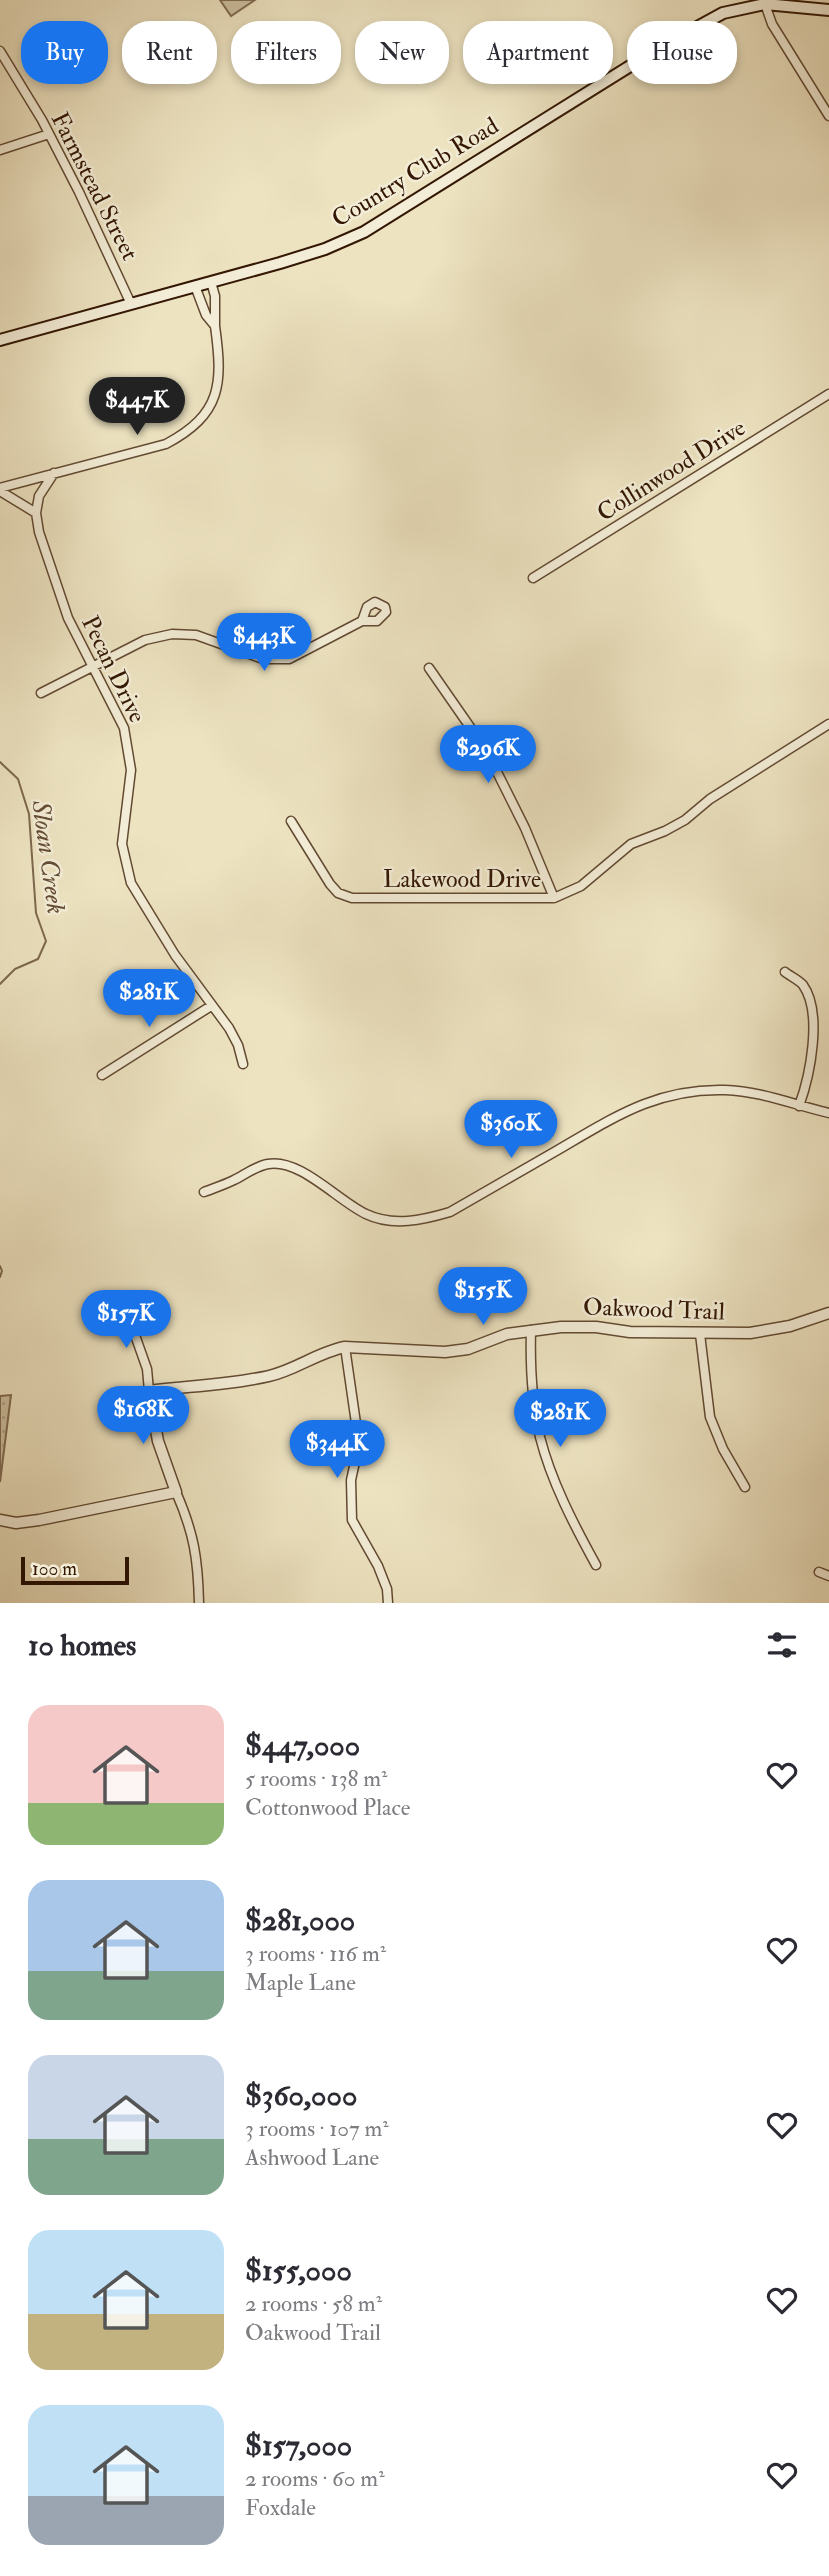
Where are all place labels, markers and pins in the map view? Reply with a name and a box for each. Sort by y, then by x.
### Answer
pin: $447K [88,378,186,437]
pin: $443K [215,614,313,673]
pin: $296K [439,726,537,785]
pin: $281K [100,970,198,1029]
pin: $360K [462,1100,560,1160]
pin: $155K [434,1268,532,1327]
pin: $157K [77,1290,175,1350]
pin: $168K [94,1386,192,1446]
pin: $281K [511,1390,609,1449]
pin: $344K [288,1420,386,1480]

